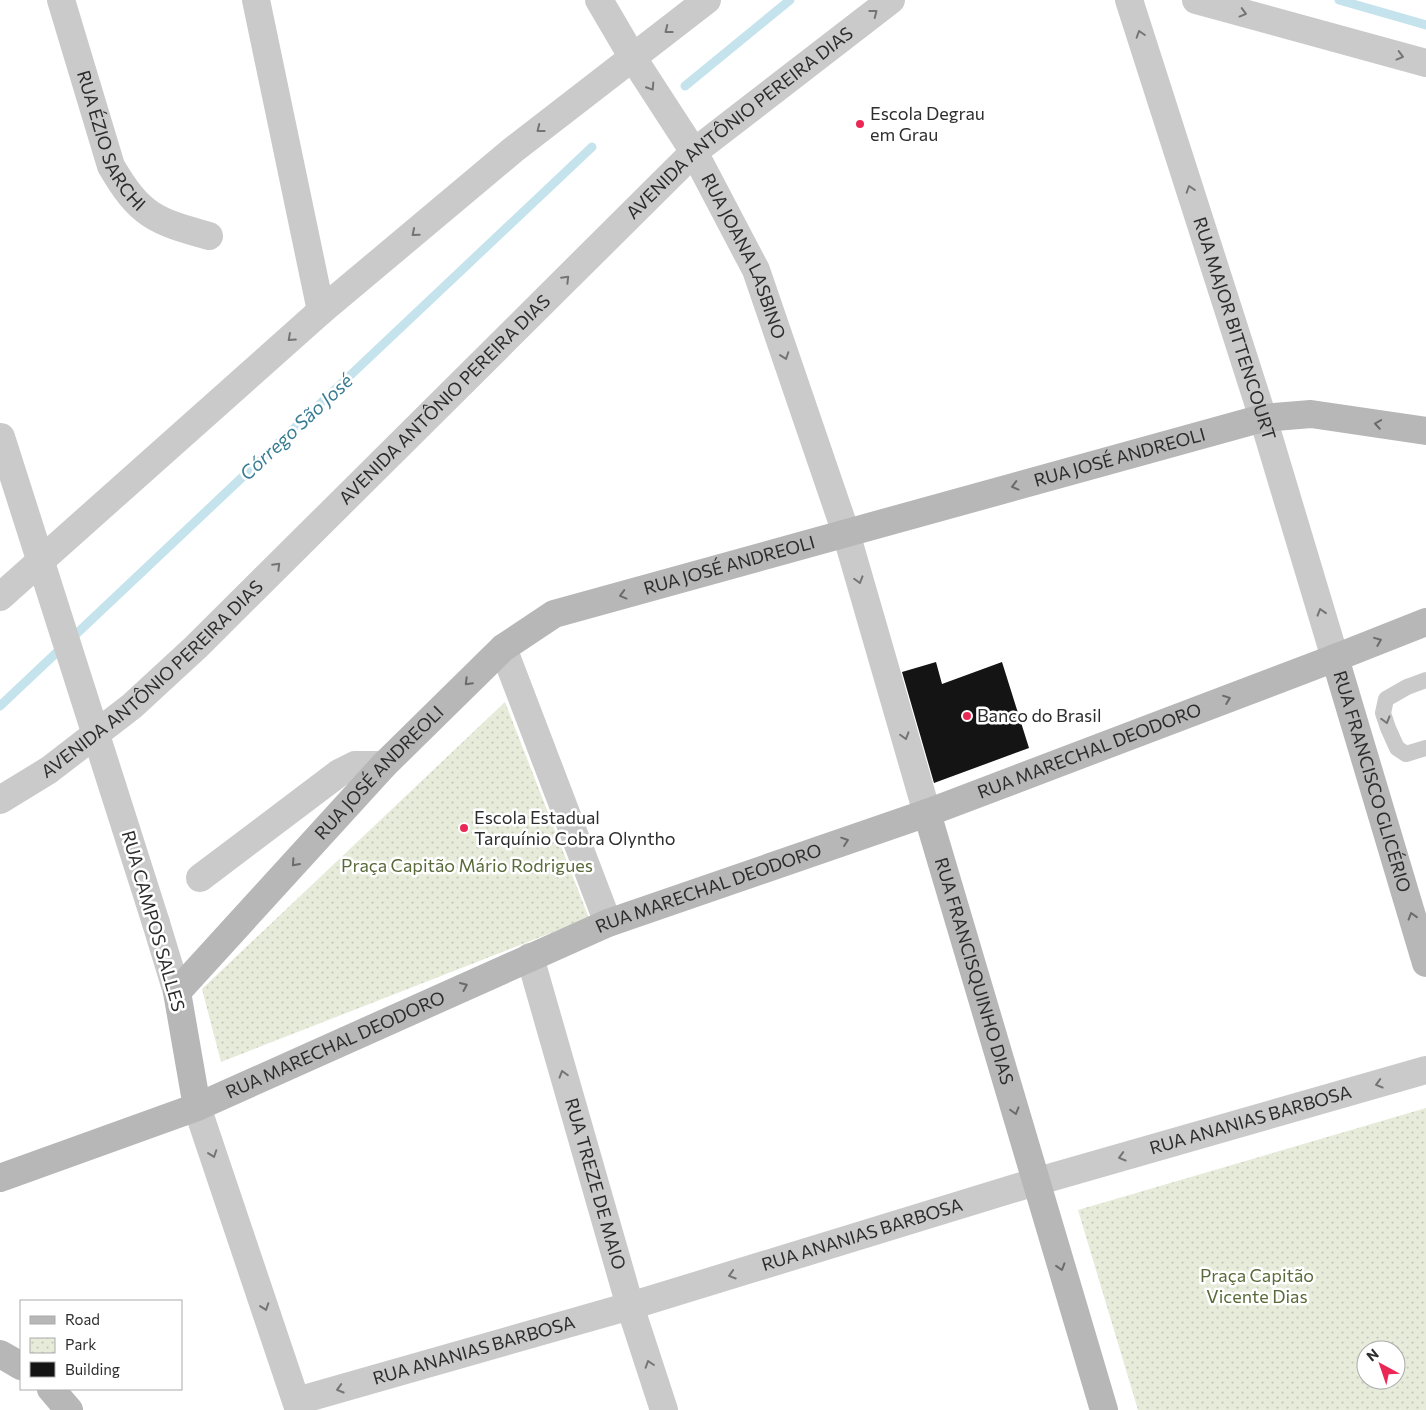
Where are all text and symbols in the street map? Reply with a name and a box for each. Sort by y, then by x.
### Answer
one-way arrow [1238,7,1247,18]
one-way arrow [868,11,877,19]
street label: AVENIDA ANTÔNIO PEREIRA DIAS [621,22,857,223]
one-way arrow [665,24,674,33]
one-way arrow [1136,31,1146,39]
one-way arrow [1395,50,1403,60]
street label: RUA ÉZIO SARCHI [73,67,151,215]
one-way arrow [645,81,655,90]
place label: Escola Degrau em Grau [870,102,985,145]
marker: Escola Degrau em Grau [854,118,866,130]
one-way arrow [537,124,546,132]
street label: RUA JOANA LASBINO [697,169,791,342]
one-way arrow [1185,185,1195,194]
street label: RUA MAJOR BITTENCOURT [1189,214,1281,442]
one-way arrow [411,227,420,236]
one-way arrow [560,276,569,285]
street label: AVENIDA ANTÔNIO PEREIRA DIAS [334,289,554,509]
one-way arrow [288,333,297,342]
one-way arrow [779,352,789,360]
water label: Córrego São José [235,368,357,485]
one-way arrow [1373,419,1382,429]
street label: RUA JOSÉ ANDREOLI [1031,422,1208,491]
one-way arrow [1011,480,1020,491]
street label: RUA JOSÉ ANDREOLI [641,530,817,599]
one-way arrow [271,563,280,572]
street label: AVENIDA ANTÔNIO PEREIRA DIAS [37,575,267,782]
one-way arrow [854,575,864,583]
one-way arrow [619,589,627,599]
one-way arrow [1316,608,1326,616]
one-way arrow [1374,637,1382,647]
street label: RUA FRANCISCO GLICÉRIO [1329,668,1416,895]
one-way arrow [465,676,474,685]
one-way arrow [1222,695,1231,705]
street label: RUA MARECHAL DEODORO [974,698,1204,803]
street label: RUA JOSÉ ANDREOLI [310,701,448,844]
place label: Banco do Brasil [977,704,1101,726]
marker: Banco do Brasil [961,710,973,722]
one-way arrow [1380,716,1391,724]
one-way arrow [899,731,909,739]
place label: Escola Estadual Tarquínio Cobra Olyntho [474,806,676,849]
marker: Escola Estadual Tarquínio Cobra Olyntho [458,822,470,834]
street label: RUA CAMPOS SALLES [118,828,190,1014]
one-way arrow [840,837,849,847]
street label: RUA MARECHAL DEODORO [592,838,824,937]
park label: Praça Capitão Mário Rodrigues [341,854,593,876]
street label: RUA FRANCISQUINHO DIAS [931,855,1019,1087]
one-way arrow [292,857,301,866]
one-way arrow [1408,912,1418,920]
one-way arrow [459,983,468,993]
street label: RUA MARECHAL DEODORO [222,986,448,1103]
one-way arrow [559,1070,569,1078]
one-way arrow [1376,1078,1384,1088]
street label: RUA ANANIAS BARBOSA [1147,1080,1354,1159]
street label: RUA TREZE DE MAIO [561,1095,631,1272]
one-way arrow [1009,1107,1019,1115]
one-way arrow [207,1149,217,1157]
one-way arrow [1118,1152,1127,1162]
street label: RUA ANANIAS BARBOSA [759,1193,965,1275]
one-way arrow [1055,1263,1065,1271]
park label: Praça Capitão Vicente Dias [1200,1264,1314,1307]
one-way arrow [728,1269,736,1279]
legend [20,1300,182,1390]
one-way arrow [259,1303,269,1311]
text: Road [65,1310,100,1328]
street label: RUA ANANIAS BARBOSA [370,1310,577,1389]
text: Park [65,1335,96,1353]
north arrow [1356,1340,1406,1390]
text: N [1363,1345,1382,1365]
text: Building [65,1360,120,1378]
one-way arrow [645,1360,655,1368]
one-way arrow [337,1383,345,1393]

